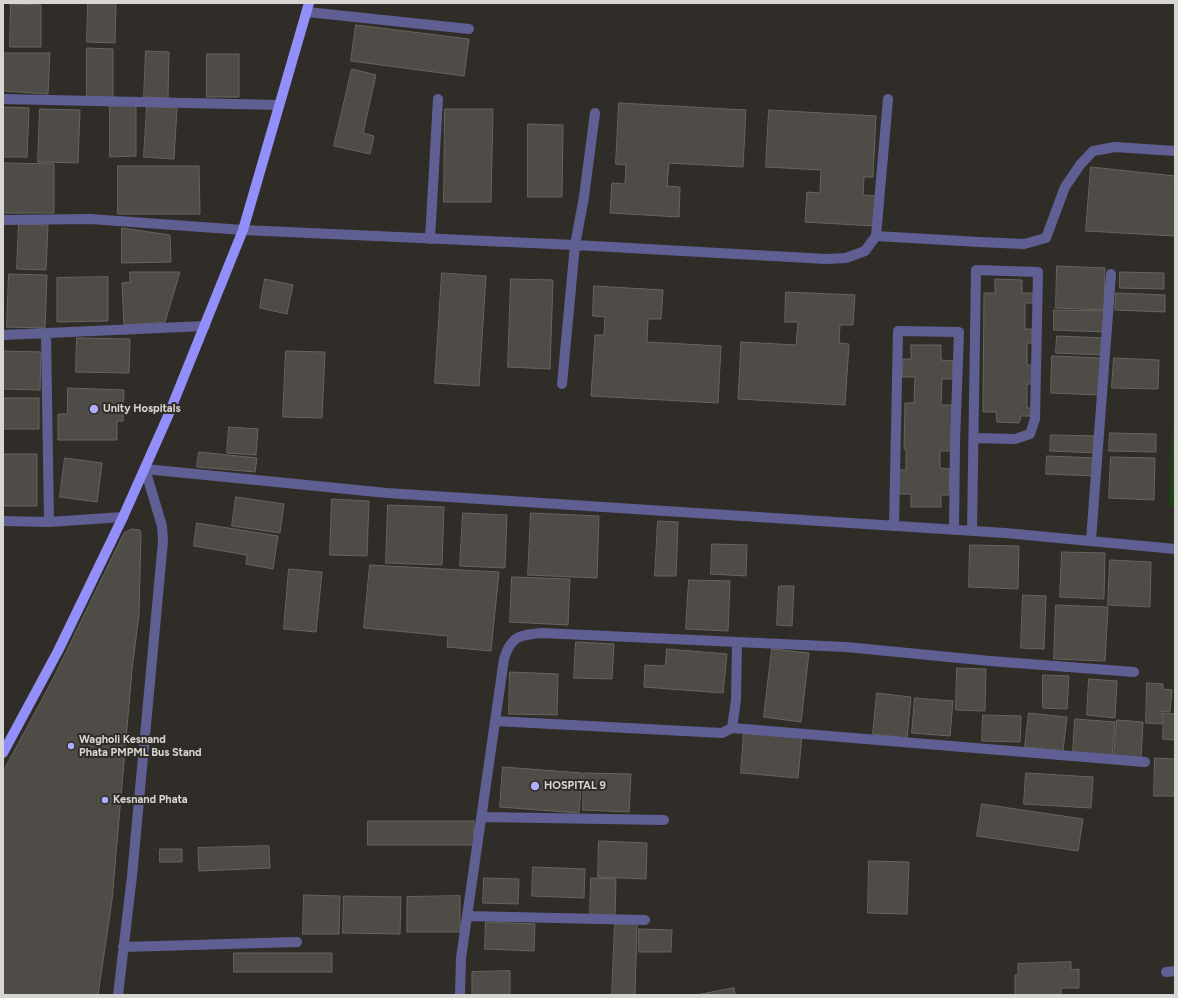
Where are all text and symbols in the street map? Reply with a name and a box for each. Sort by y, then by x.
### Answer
place label: Unity Hospitals [103,402,181,416]
marker: Unity Hospitals [88,403,100,415]
place label: Wagholi Kesnand Phata PMPML Bus Stand [79,733,202,759]
marker: Wagholi Kesnand Phata PMPML Bus Stand [66,741,76,751]
place label: HOSPITAL 9 [544,779,606,793]
marker: HOSPITAL 9 [529,780,541,792]
place label: Kesnand Phata [113,793,188,807]
marker: Kesnand Phata [100,795,110,805]

